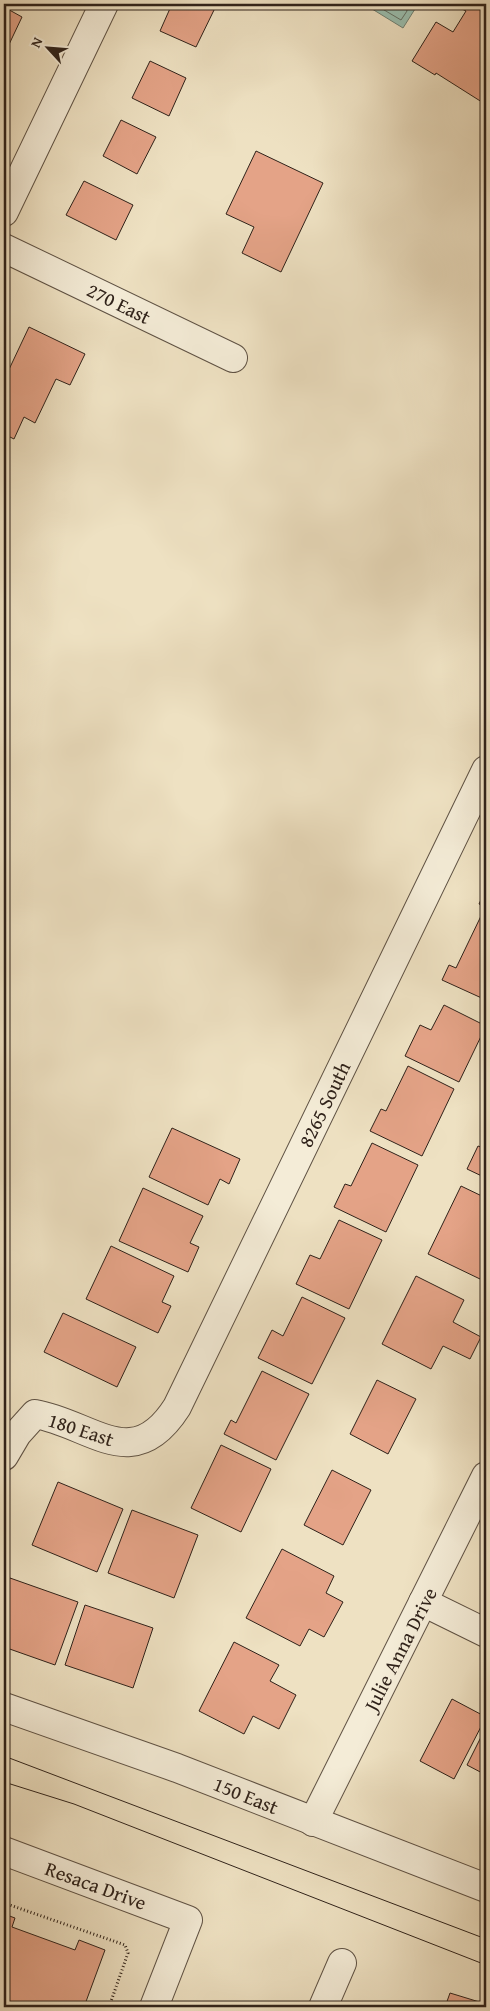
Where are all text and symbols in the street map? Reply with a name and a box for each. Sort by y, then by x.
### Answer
north arrow [22,22,72,72]
text: N [25,33,48,51]
street label: 270 East [82,275,156,331]
street label: 8265 South [291,1056,357,1152]
street label: 180 East [44,1405,118,1453]
street label: Julie Anna Drive [355,1582,444,1719]
street label: 150 East [209,1769,283,1821]
street label: Resaca Drive [41,1853,151,1917]

